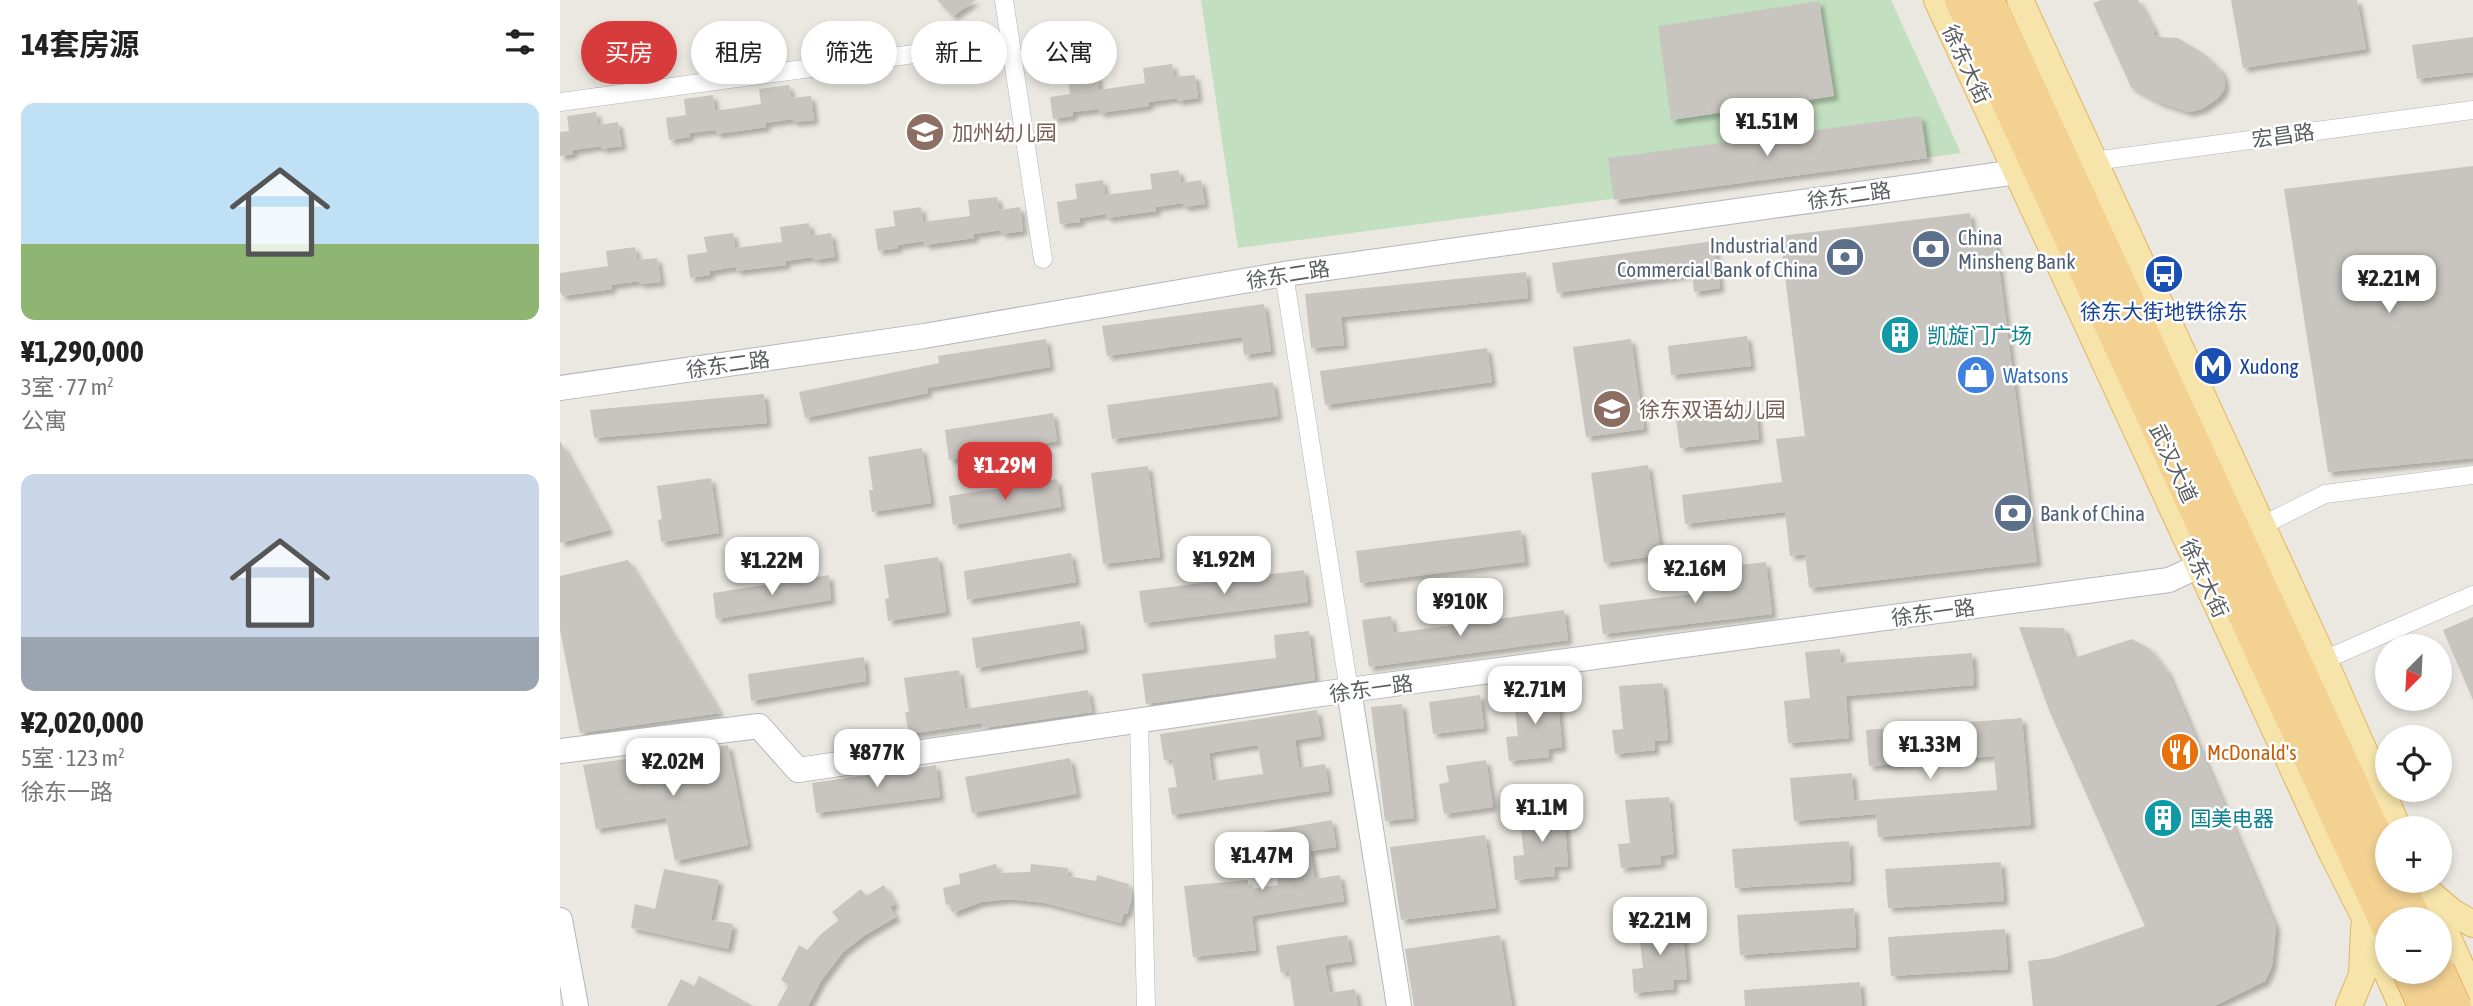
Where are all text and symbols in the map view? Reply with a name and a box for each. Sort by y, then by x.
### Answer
chip: 买房 [581,21,677,84]
chip: 租房 [691,21,787,84]
chip: 筛选 [801,21,897,84]
chip: 新上 [911,21,1007,84]
chip: 公寓 [1021,21,1117,84]
street label: 徐东大街 [1938,21,1996,107]
icon: filters [501,23,539,61]
text: 14套房源 [21,27,139,61]
pin: ¥1.51M [1710,99,1824,158]
text: ¥1.51M [1736,108,1798,134]
school or university icon: 加州幼儿园 [904,111,946,153]
street label: 宏昌路 [2250,119,2316,151]
place label: 加州幼儿园 [952,120,1057,144]
icon: home [217,149,343,275]
street label: 徐东二路 [1806,177,1892,213]
place label: China Minsheng Bank [1958,225,2075,273]
bank icon: China Minsheng Bank [1910,228,1952,270]
place label: Industrial and Commercial Bank of China [1617,233,1818,281]
bank icon: Industrial and Commercial Bank of China [1824,236,1866,278]
bus stop icon: 徐东大街地铁徐东 [2143,253,2185,295]
street label: 徐东二路 [1245,256,1331,292]
pin: ¥2.21M [2332,256,2446,315]
text: ¥2.21M [2358,265,2420,291]
place label: 徐东大街地铁徐东 [2080,299,2248,323]
building icon: 凯旋门广场 [1879,314,1921,356]
place label: 凯旋门广场 [1927,323,2032,347]
text: ¥1,290,000 [21,334,144,368]
metro station icon: Xudong [2192,345,2234,387]
street label: 徐东二路 [685,346,771,382]
shop icon: Watsons [1955,354,1997,396]
place label: Xudong [2240,354,2299,378]
place label: Watsons [2003,363,2068,387]
text: 3室 · 77 m² [21,374,114,400]
school or university icon: 徐东双语幼儿园 [1591,388,1633,430]
place label: 徐东双语幼儿园 [1639,397,1786,421]
text: 公寓 [21,408,67,434]
street label: 武汉大道 [2145,420,2203,506]
pin: ¥1.29M [948,442,1062,502]
text: ¥1.29M [974,452,1036,478]
bank icon: Bank of China [1992,492,2034,534]
place label: Bank of China [2040,501,2145,525]
icon: home [217,520,343,646]
street label: 徐东大街 [2176,535,2234,621]
pin: ¥1.92M [1167,536,1281,596]
pin: ¥1.22M [715,538,829,597]
text: ¥1.92M [1193,546,1255,572]
pin: ¥2.16M [1638,546,1752,605]
text: ¥1.22M [741,547,803,573]
text: ¥2.16M [1664,555,1726,581]
pin: ¥910K [1411,578,1509,638]
text: ¥910K [1433,588,1487,614]
street label: 徐东一路 [1890,594,1976,630]
north arrow [2375,634,2452,710]
map controls [2375,634,2452,984]
pin: ¥2.71M [1478,666,1592,726]
street label: 徐东一路 [1328,670,1414,706]
text: ¥2.71M [1504,676,1566,702]
text: ¥2,020,000 [21,705,144,739]
pin: ¥1.33M [1873,722,1987,781]
button: locate [2375,725,2452,802]
pin: ¥877K [828,730,926,789]
text: ¥1.33M [1899,731,1961,757]
restaurant icon: McDonald's [2159,731,2201,773]
pin: ¥2.02M [616,738,730,798]
text: ¥877K [850,739,904,765]
place label: McDonald's [2207,740,2297,764]
text: 5室 · 123 m² [21,745,125,771]
text: ¥2.02M [642,748,704,774]
text: 徐东一路 [21,779,113,805]
pin: ¥1.1M [1493,784,1591,844]
text: ¥1.1M [1516,794,1568,820]
building icon: 国美电器 [2142,797,2184,839]
place label: 国美电器 [2190,806,2274,830]
button: + [2375,816,2452,893]
pin: ¥1.47M [1205,832,1319,892]
text: ¥1.47M [1231,842,1293,868]
pin: ¥2.21M [1603,898,1717,957]
text: ¥2.21M [1629,907,1691,933]
button: − [2375,907,2452,984]

